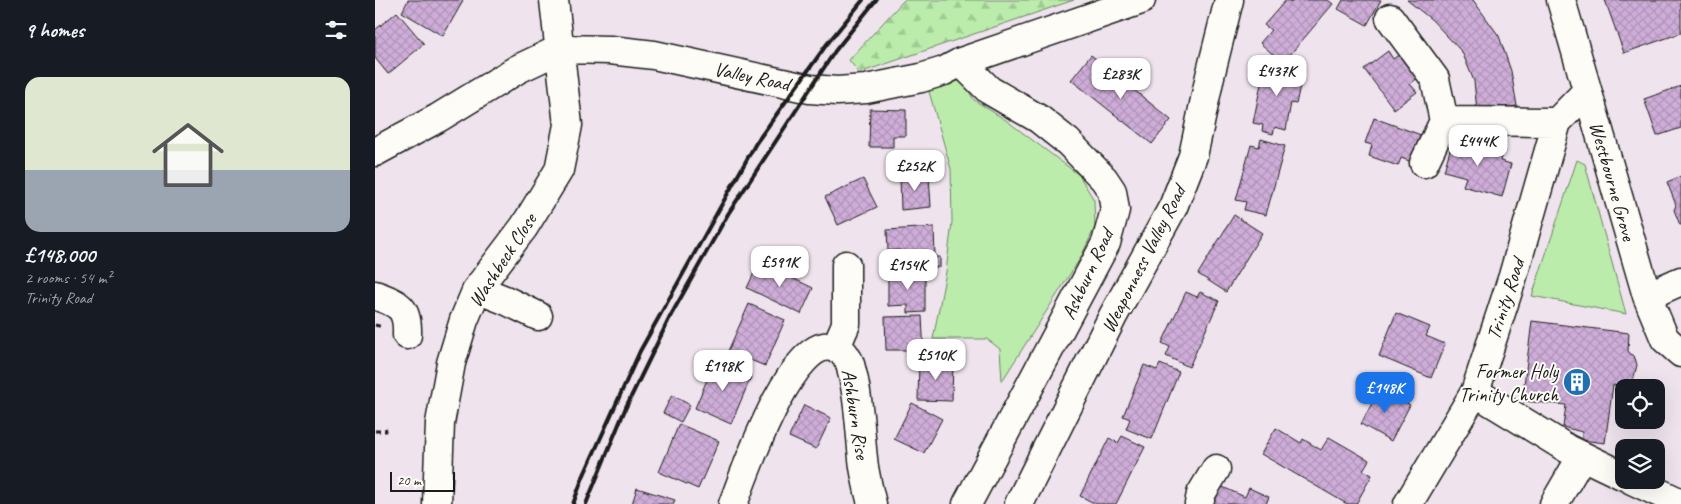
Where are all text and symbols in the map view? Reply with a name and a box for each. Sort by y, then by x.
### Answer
icon: filters [322,16,350,44]
text: 9 homes [25,17,84,43]
pin: £437K [1242,54,1312,97]
street label: Valley Road [712,56,795,97]
pin: £283K [1086,58,1156,100]
text: £437K [1259,61,1295,81]
text: £283K [1103,64,1139,84]
icon: home [143,110,233,200]
street label: Westbourne Grove [1584,119,1642,245]
pin: £444K [1443,124,1513,167]
text: £444K [1460,131,1496,151]
pin: £252K [880,150,950,192]
text: £252K [897,156,933,176]
street label: Weaponness Valley Road [1096,179,1193,337]
street label: Washbeck Close [463,207,543,312]
street label: Ashburn Road [1056,222,1121,323]
text: £148,000 [25,242,95,268]
pin: £591K [745,246,815,288]
pin: £154K [873,248,943,291]
text: £591K [762,252,798,272]
street label: Trinity Road [1481,252,1531,343]
text: £154K [890,255,926,275]
text: 2 rooms · 54 m² [25,268,111,288]
text: Trinity Road [25,288,92,308]
pin: £510K [901,338,971,381]
text: £510K [918,345,954,365]
pin: £198K [688,350,758,392]
text: £198K [705,356,741,376]
place label: Former Holy Trinity Church [1459,359,1559,407]
street label: Ashburn Rise [836,367,875,462]
building icon: Former Holy Trinity Church [1562,367,1592,397]
pin: £148K [1350,372,1420,414]
text: £148K [1367,378,1403,398]
map controls [1615,379,1665,489]
button: locate [1615,379,1665,429]
button: layers [1615,439,1665,489]
scale bar [390,469,455,492]
text: 20 m [397,472,421,489]

